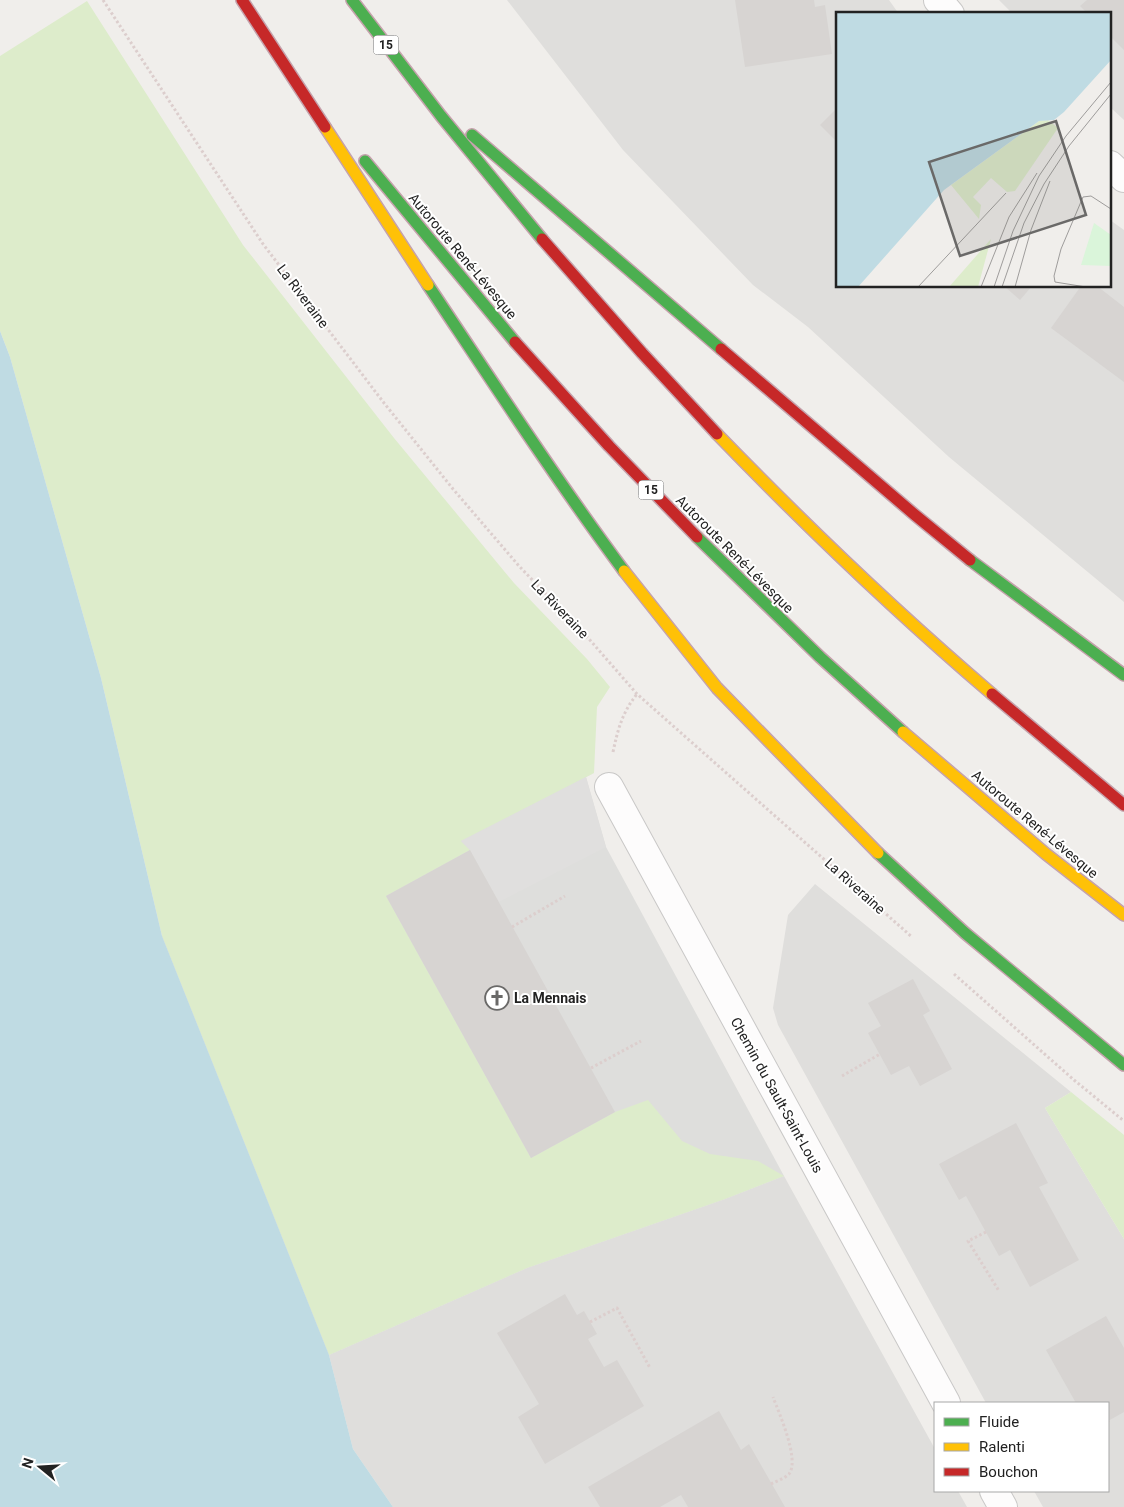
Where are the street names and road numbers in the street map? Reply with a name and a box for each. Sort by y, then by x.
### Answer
road number: 15 [374,36,398,54]
street label: Autoroute René-Lévesque [406,190,520,322]
street label: La Riveraine [274,261,332,331]
road number: 15 [638,480,664,500]
street label: Autoroute René-Lévesque [673,492,797,616]
street label: La Riveraine [528,576,592,642]
street label: Autoroute René-Lévesque [969,767,1101,881]
street label: La Riveraine [822,855,888,917]
street label: Chemin du Sault-Saint-Louis [728,1015,826,1175]

